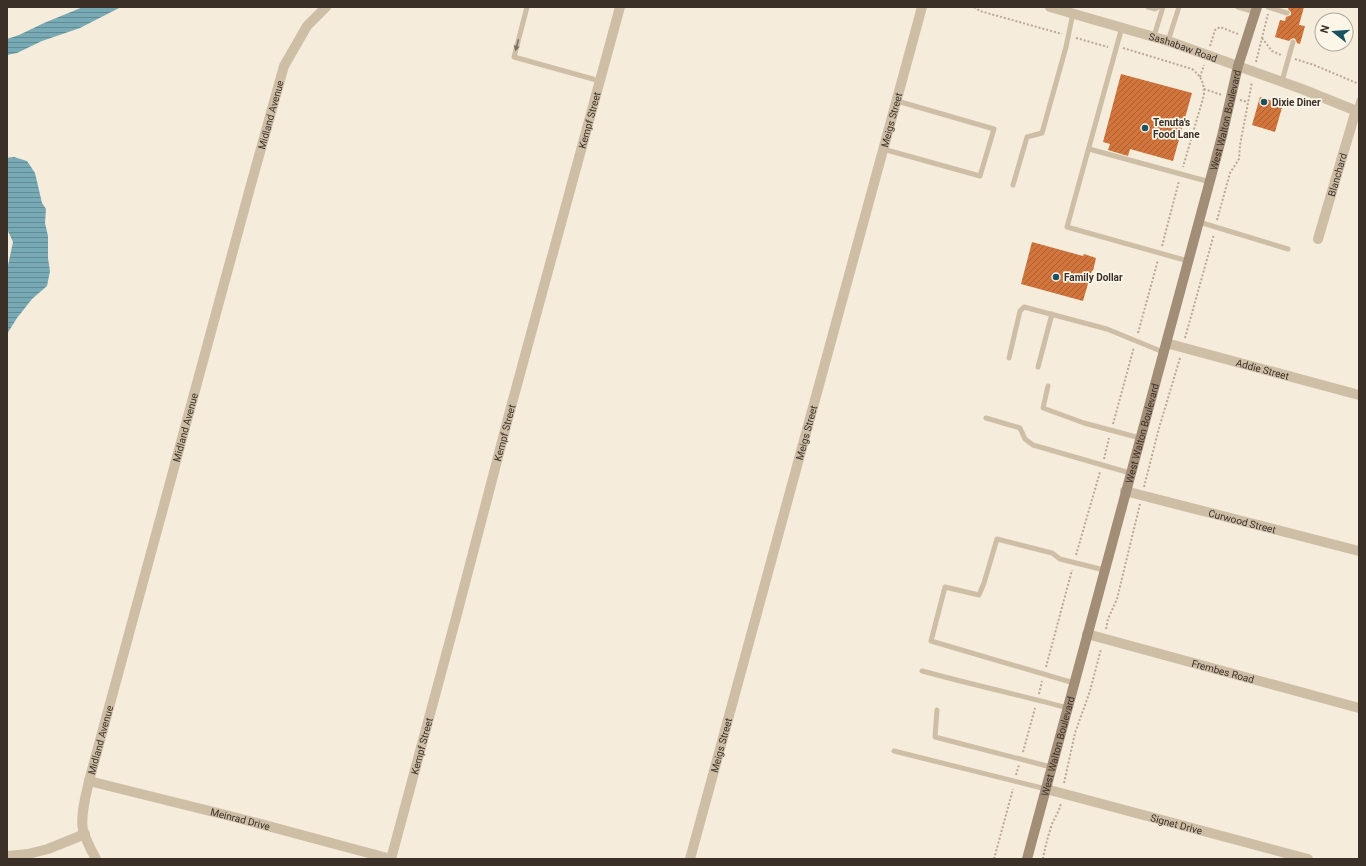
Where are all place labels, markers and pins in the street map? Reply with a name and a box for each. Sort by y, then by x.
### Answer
marker: Dixie Diner [1259,97,1269,107]
place label: Dixie Diner [1272,97,1321,108]
place label: Tenuta's Food Lane [1153,117,1200,140]
marker: Tenuta's Food Lane [1140,123,1150,133]
marker: Family Dollar [1051,272,1061,282]
place label: Family Dollar [1064,272,1123,283]

